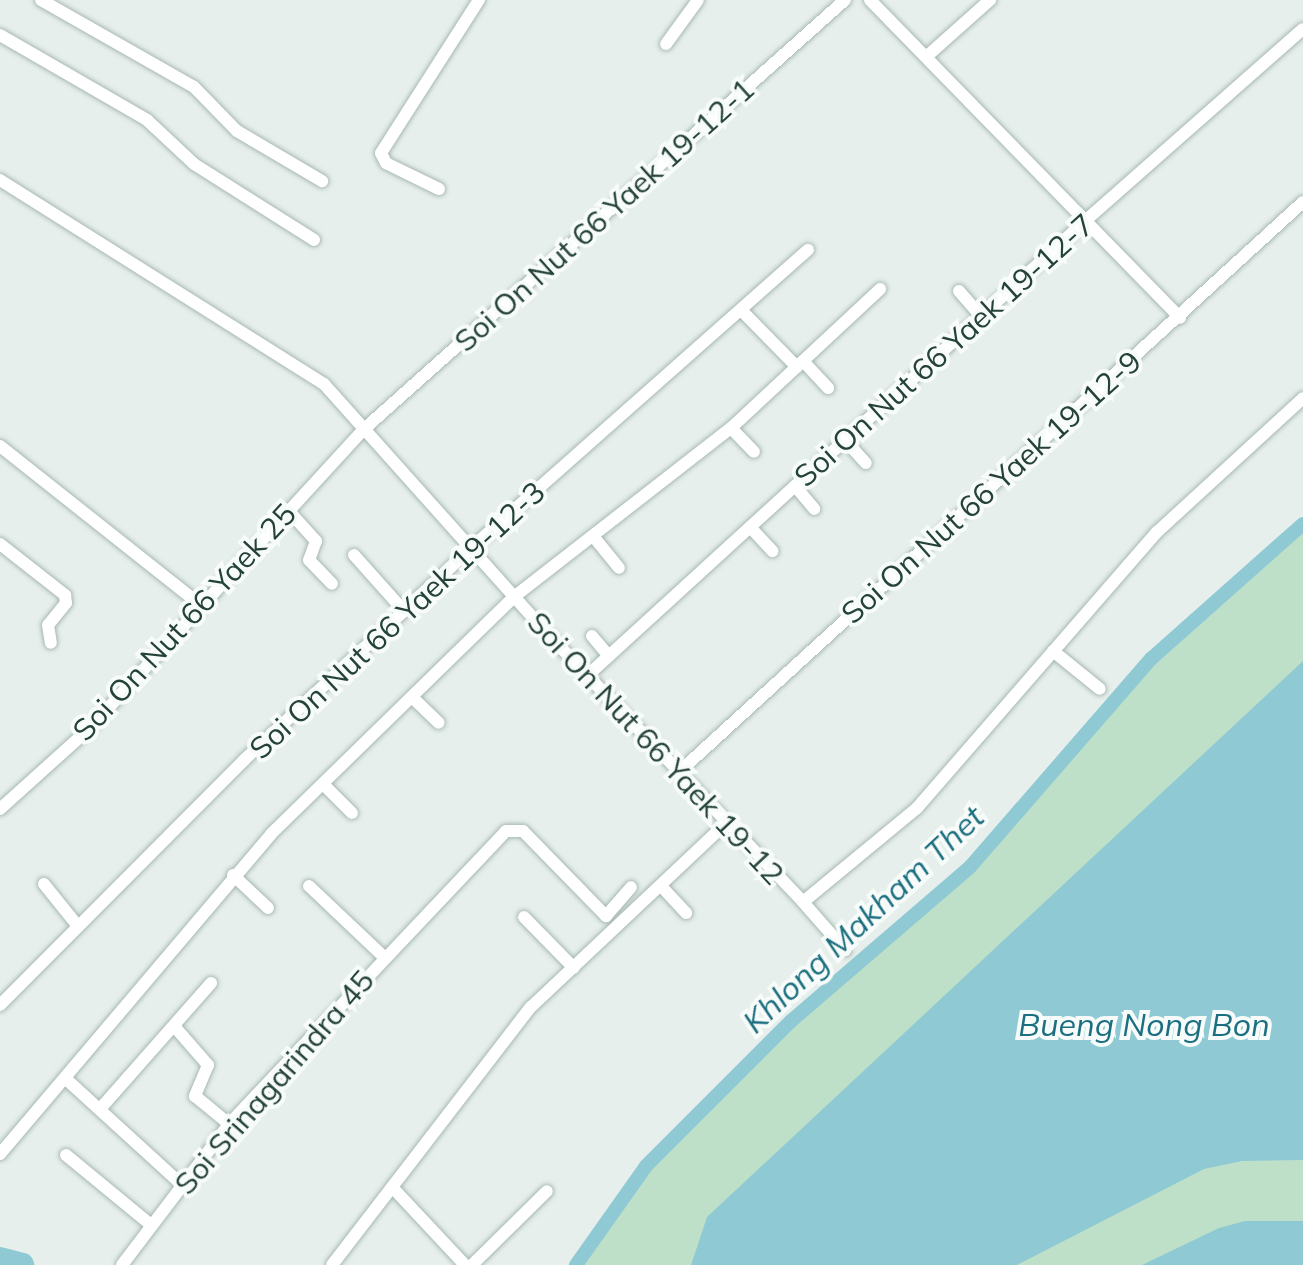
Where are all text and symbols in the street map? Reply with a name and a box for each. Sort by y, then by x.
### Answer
street label: Soi On Nut 66 Yaek 19-12-1 [447,71,761,359]
street label: Soi On Nut 66 Yaek 19-12-7 [787,206,1101,494]
street label: Soi On Nut 66 Yaek 19-12-9 [834,343,1148,631]
street label: Soi On Nut 66 Yaek 19-12-3 [242,474,552,766]
street label: Soi On Nut 66 Yaek 25 [65,496,303,748]
street label: Soi On Nut 66 Yaek 19-12 [520,604,792,892]
water label: Khlong Makham Thet [735,797,991,1041]
street label: Soi Srinagarindra 45 [167,963,381,1201]
water label: Bueng Nong Bon [1018,1005,1270,1043]

